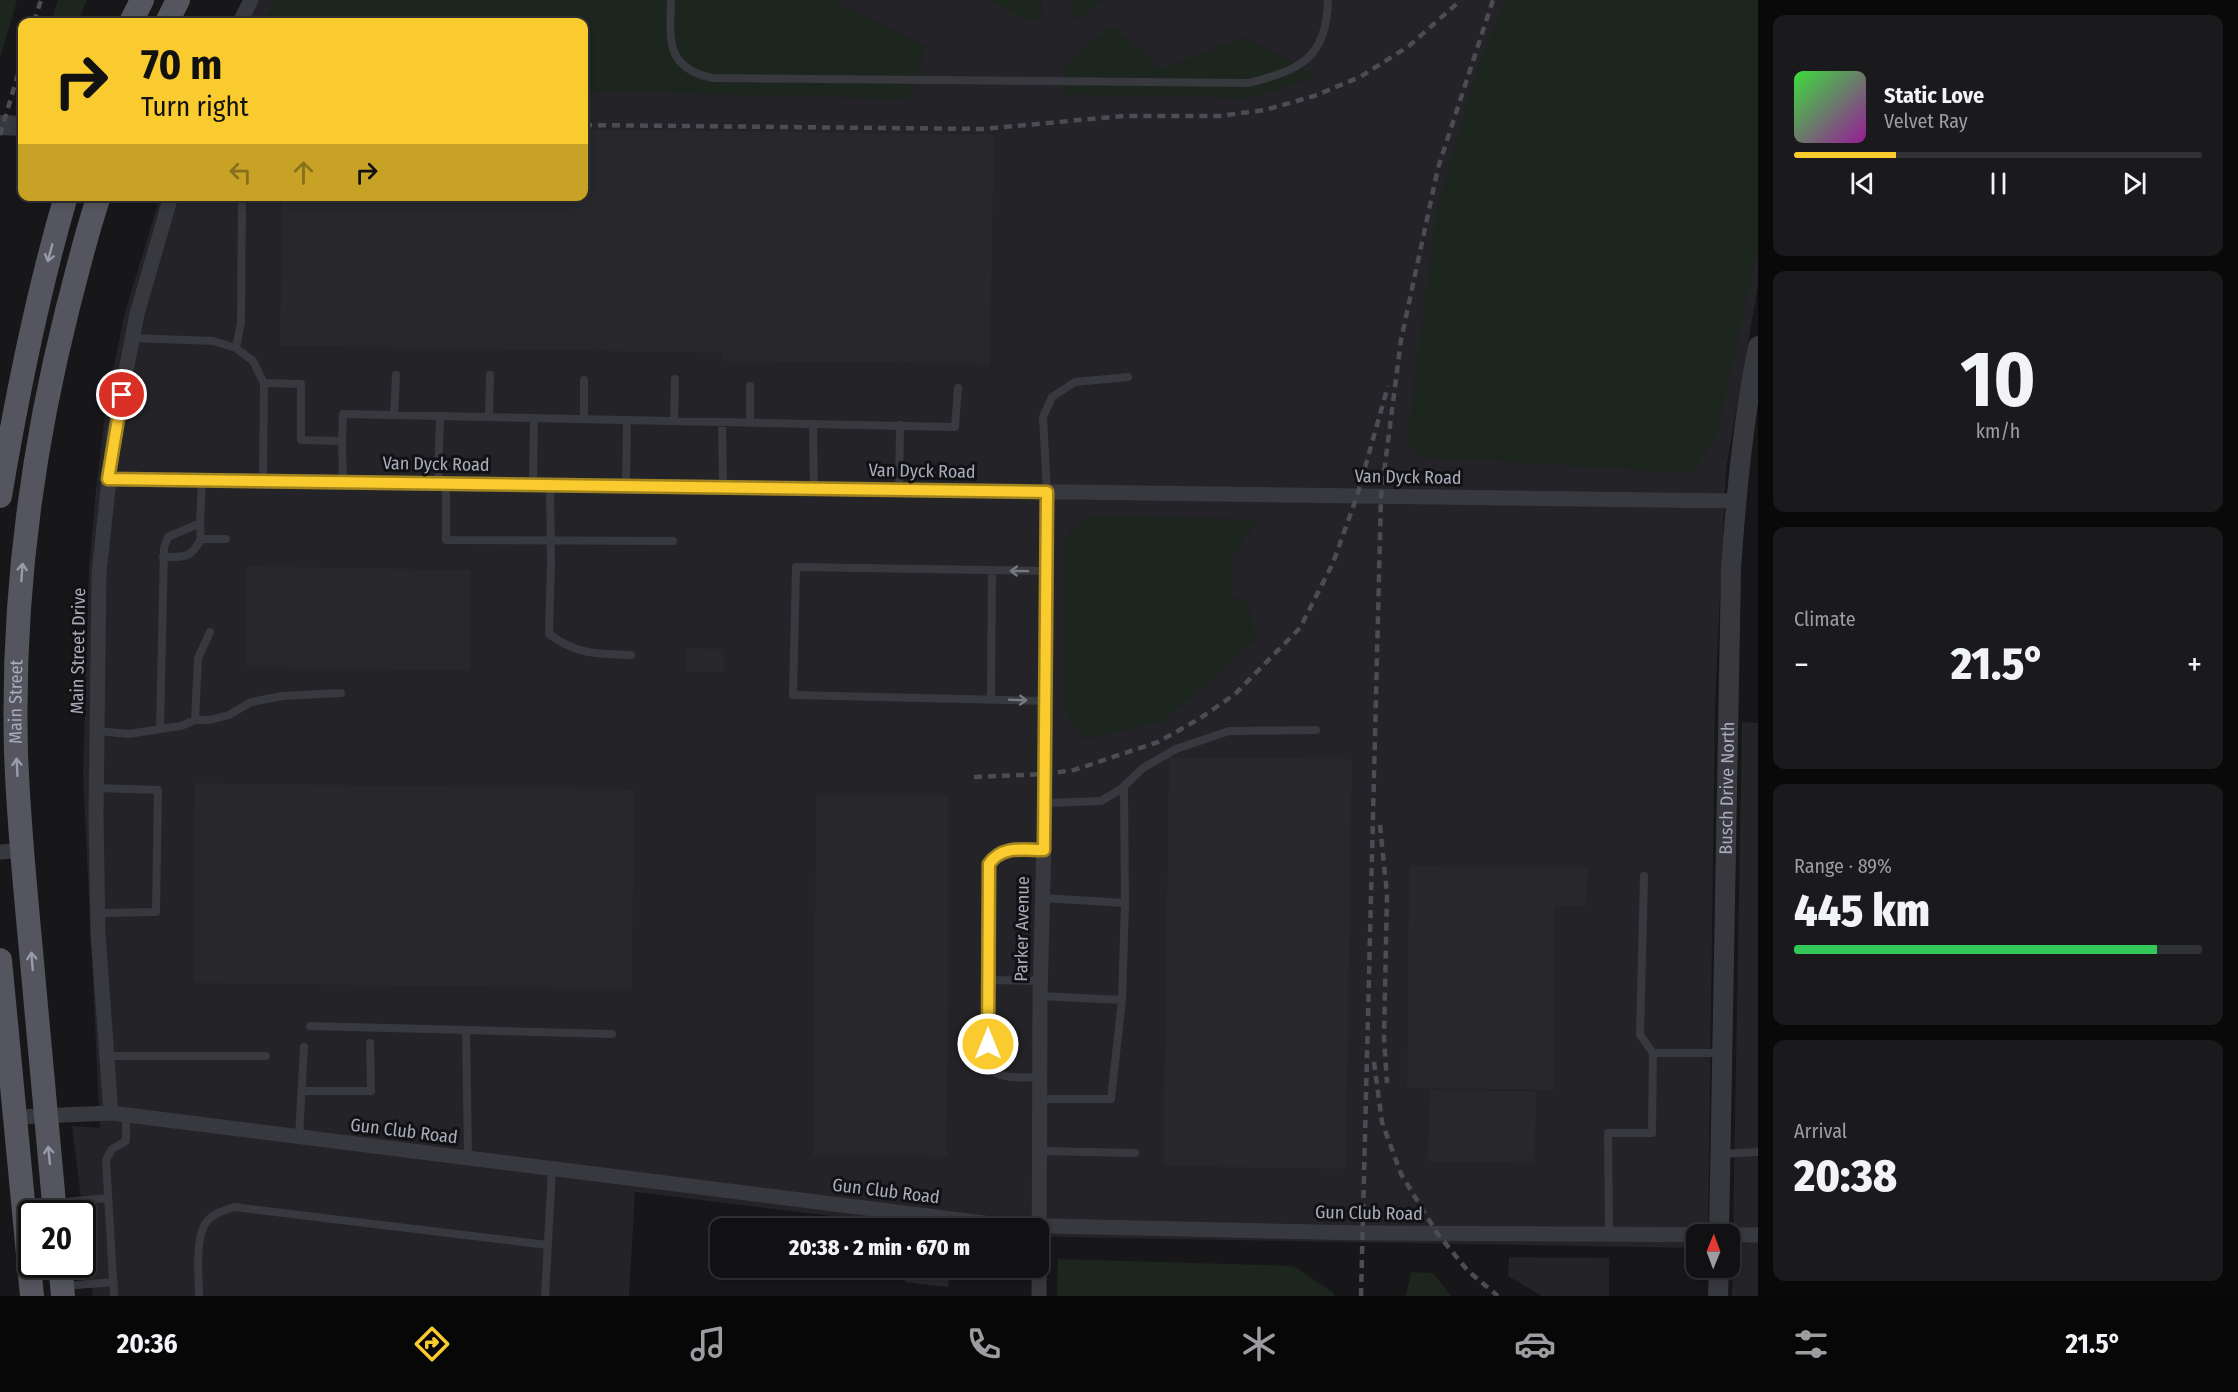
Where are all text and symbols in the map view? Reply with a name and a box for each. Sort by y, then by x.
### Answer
text: 70 m [141,40,222,90]
icon: right [42,42,120,120]
text: Static Love [1884,82,1984,109]
text: Turn right [141,91,249,123]
text: Velvet Ray [1884,109,1968,133]
icon: left [224,156,257,189]
icon: ahead [287,156,320,189]
icon: right [350,156,383,189]
icon: previous [1846,167,1879,200]
icon: pause [1982,167,2015,200]
icon: next [2118,167,2151,200]
one-way arrow [44,243,55,262]
text: 10 [1960,333,2036,427]
pin [96,369,147,420]
icon: arrive [105,378,138,411]
text: km/h [1976,419,2020,443]
street label: Van Dyck Road [382,452,490,476]
street label: Van Dyck Road [868,459,976,483]
street label: Van Dyck Road [1354,465,1462,489]
one-way arrow [17,562,28,582]
one-way arrow [1010,565,1030,577]
street label: Main Street Drive [66,587,90,714]
text: Climate [1794,607,1856,631]
text: 21.5° [1951,637,2045,691]
text: − [1794,645,1809,685]
text: + [2187,645,2202,685]
street label: Main Street [4,659,27,744]
one-way arrow [1007,694,1027,706]
street label: Busch Drive North [1715,721,1739,855]
one-way arrow [11,757,22,777]
text: Range · 89% [1794,854,1892,878]
street label: Parker Avenue [1010,876,1034,982]
text: 445 km [1794,884,1930,938]
one-way arrow [26,952,37,972]
position arrow [956,1012,1020,1076]
street label: Gun Club Road [349,1114,459,1148]
text: Arrival [1794,1119,1847,1143]
one-way arrow [43,1146,54,1166]
text: 20:38 [1794,1149,1897,1203]
street label: Gun Club Road [831,1174,941,1208]
speed limit sign: 20 [18,1200,96,1278]
street label: Gun Club Road [1315,1201,1423,1225]
north arrow [1686,1224,1740,1278]
map controls [1686,1224,1740,1278]
text: 20:38 · 2 min · 670 m [789,1234,970,1261]
icon: directions [411,1323,453,1365]
icon: music [687,1323,729,1365]
icon: phone [963,1323,1005,1365]
icon: climate [1238,1323,1280,1365]
icon: car [1514,1323,1556,1365]
icon: filters [1790,1323,1832,1365]
text: 20:36 [117,1328,178,1360]
text: 21.5° [2066,1328,2121,1360]

